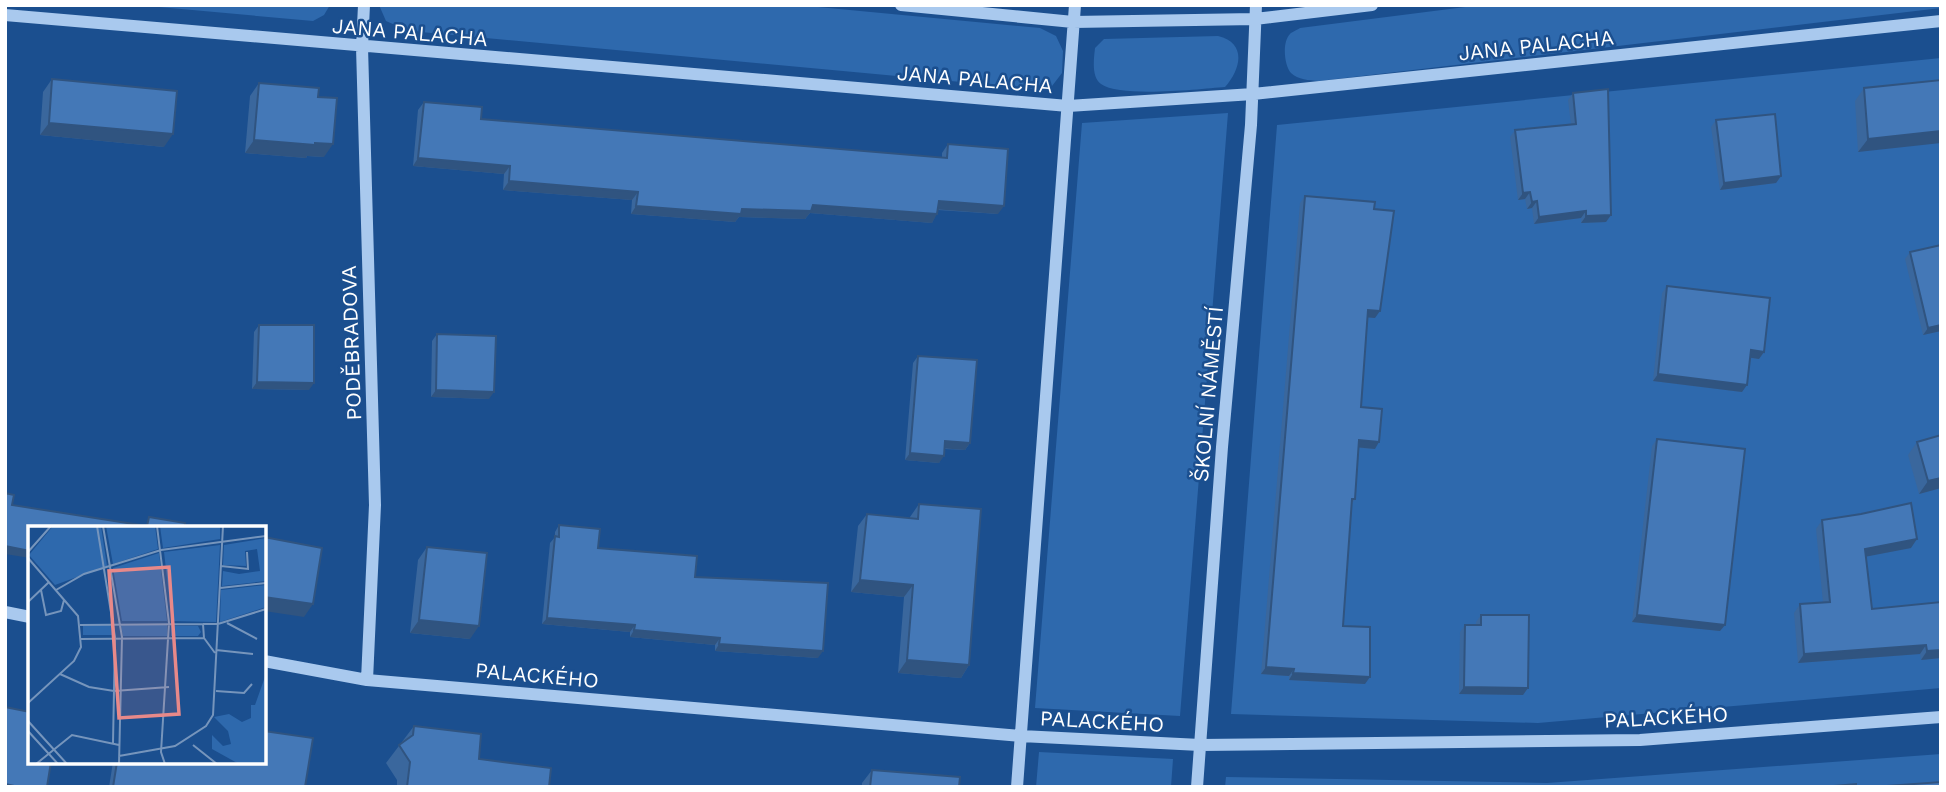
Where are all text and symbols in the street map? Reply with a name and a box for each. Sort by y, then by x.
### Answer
street label: JANA PALACHA [331,13,489,51]
street label: JANA PALACHA [1457,24,1615,66]
street label: JANA PALACHA [896,60,1054,98]
street label: PODĚBRADOVA [336,265,366,421]
street label: ŠKOLNÍ NÁMĚSTÍ [1188,305,1228,483]
inset map [28,526,266,764]
street label: PALACKÉHO [474,657,600,693]
street label: PALACKÉHO [1603,701,1729,733]
street label: PALACKÉHO [1039,705,1165,737]

